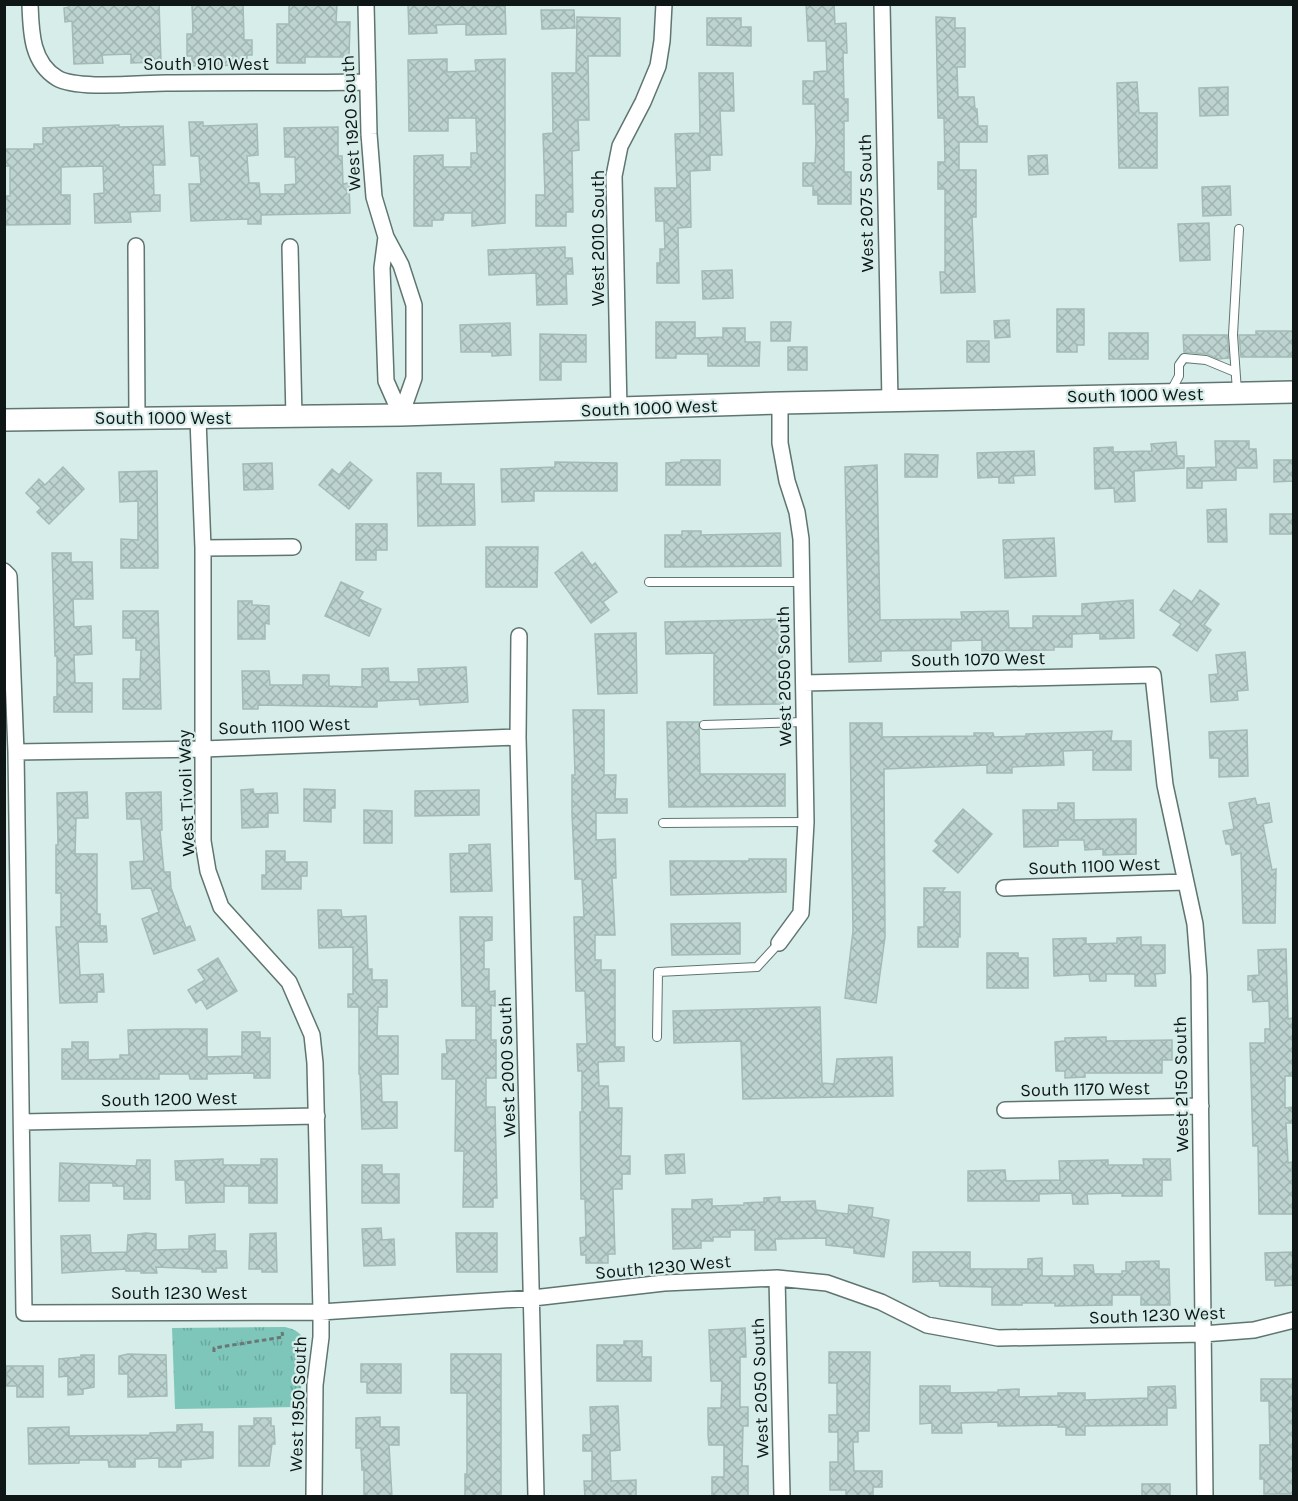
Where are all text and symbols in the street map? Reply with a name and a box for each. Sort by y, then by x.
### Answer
street label: South 910 West [143,53,269,75]
street label: West 1920 South [336,54,366,192]
street label: West 2075 South [854,134,878,272]
street label: West 2010 South [587,170,609,306]
street label: South 1000 West [1066,383,1204,407]
street label: South 1000 West [580,395,718,421]
street label: South 1000 West [95,407,232,429]
street label: West 2050 South [772,605,796,747]
street label: South 1070 West [911,647,1046,671]
street label: South 1100 West [218,713,351,739]
street label: West Tivoli Way [173,729,199,857]
street label: South 1100 West [1028,853,1161,879]
street label: West 2000 South [494,996,520,1138]
street label: West 2150 South [1169,1016,1193,1152]
street label: South 1170 West [1020,1077,1150,1101]
street label: South 1200 West [101,1087,238,1111]
street label: South 1230 West [594,1250,732,1284]
street label: South 1230 West [111,1282,247,1304]
street label: South 1230 West [1088,1302,1226,1328]
street label: West 2050 South [747,1317,773,1459]
street label: West 1950 South [285,1336,311,1472]

